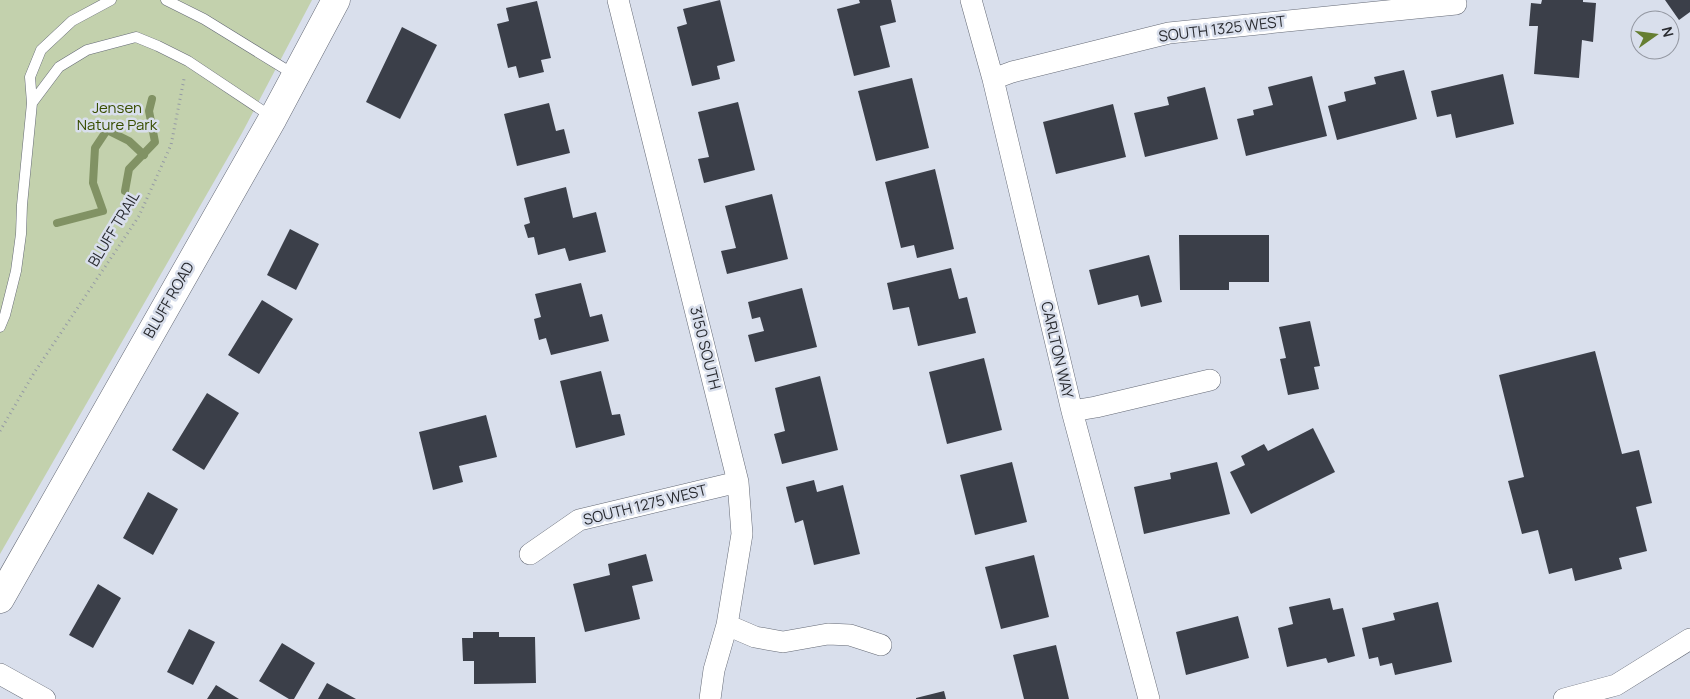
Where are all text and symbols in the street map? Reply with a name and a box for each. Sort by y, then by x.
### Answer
street label: SOUTH 1325 WEST [1157,10,1287,47]
north arrow [1630,10,1680,60]
text: N [1658,25,1679,39]
park label: Jensen Nature Park [77,97,158,135]
street label: BLUFF TRAIL [83,187,145,270]
street label: BLUFF ROAD [138,258,199,342]
street label: CARLTON WAY [1036,300,1079,401]
street label: 3150 SOUTH [685,304,726,392]
street label: SOUTH 1275 WEST [581,479,709,530]

